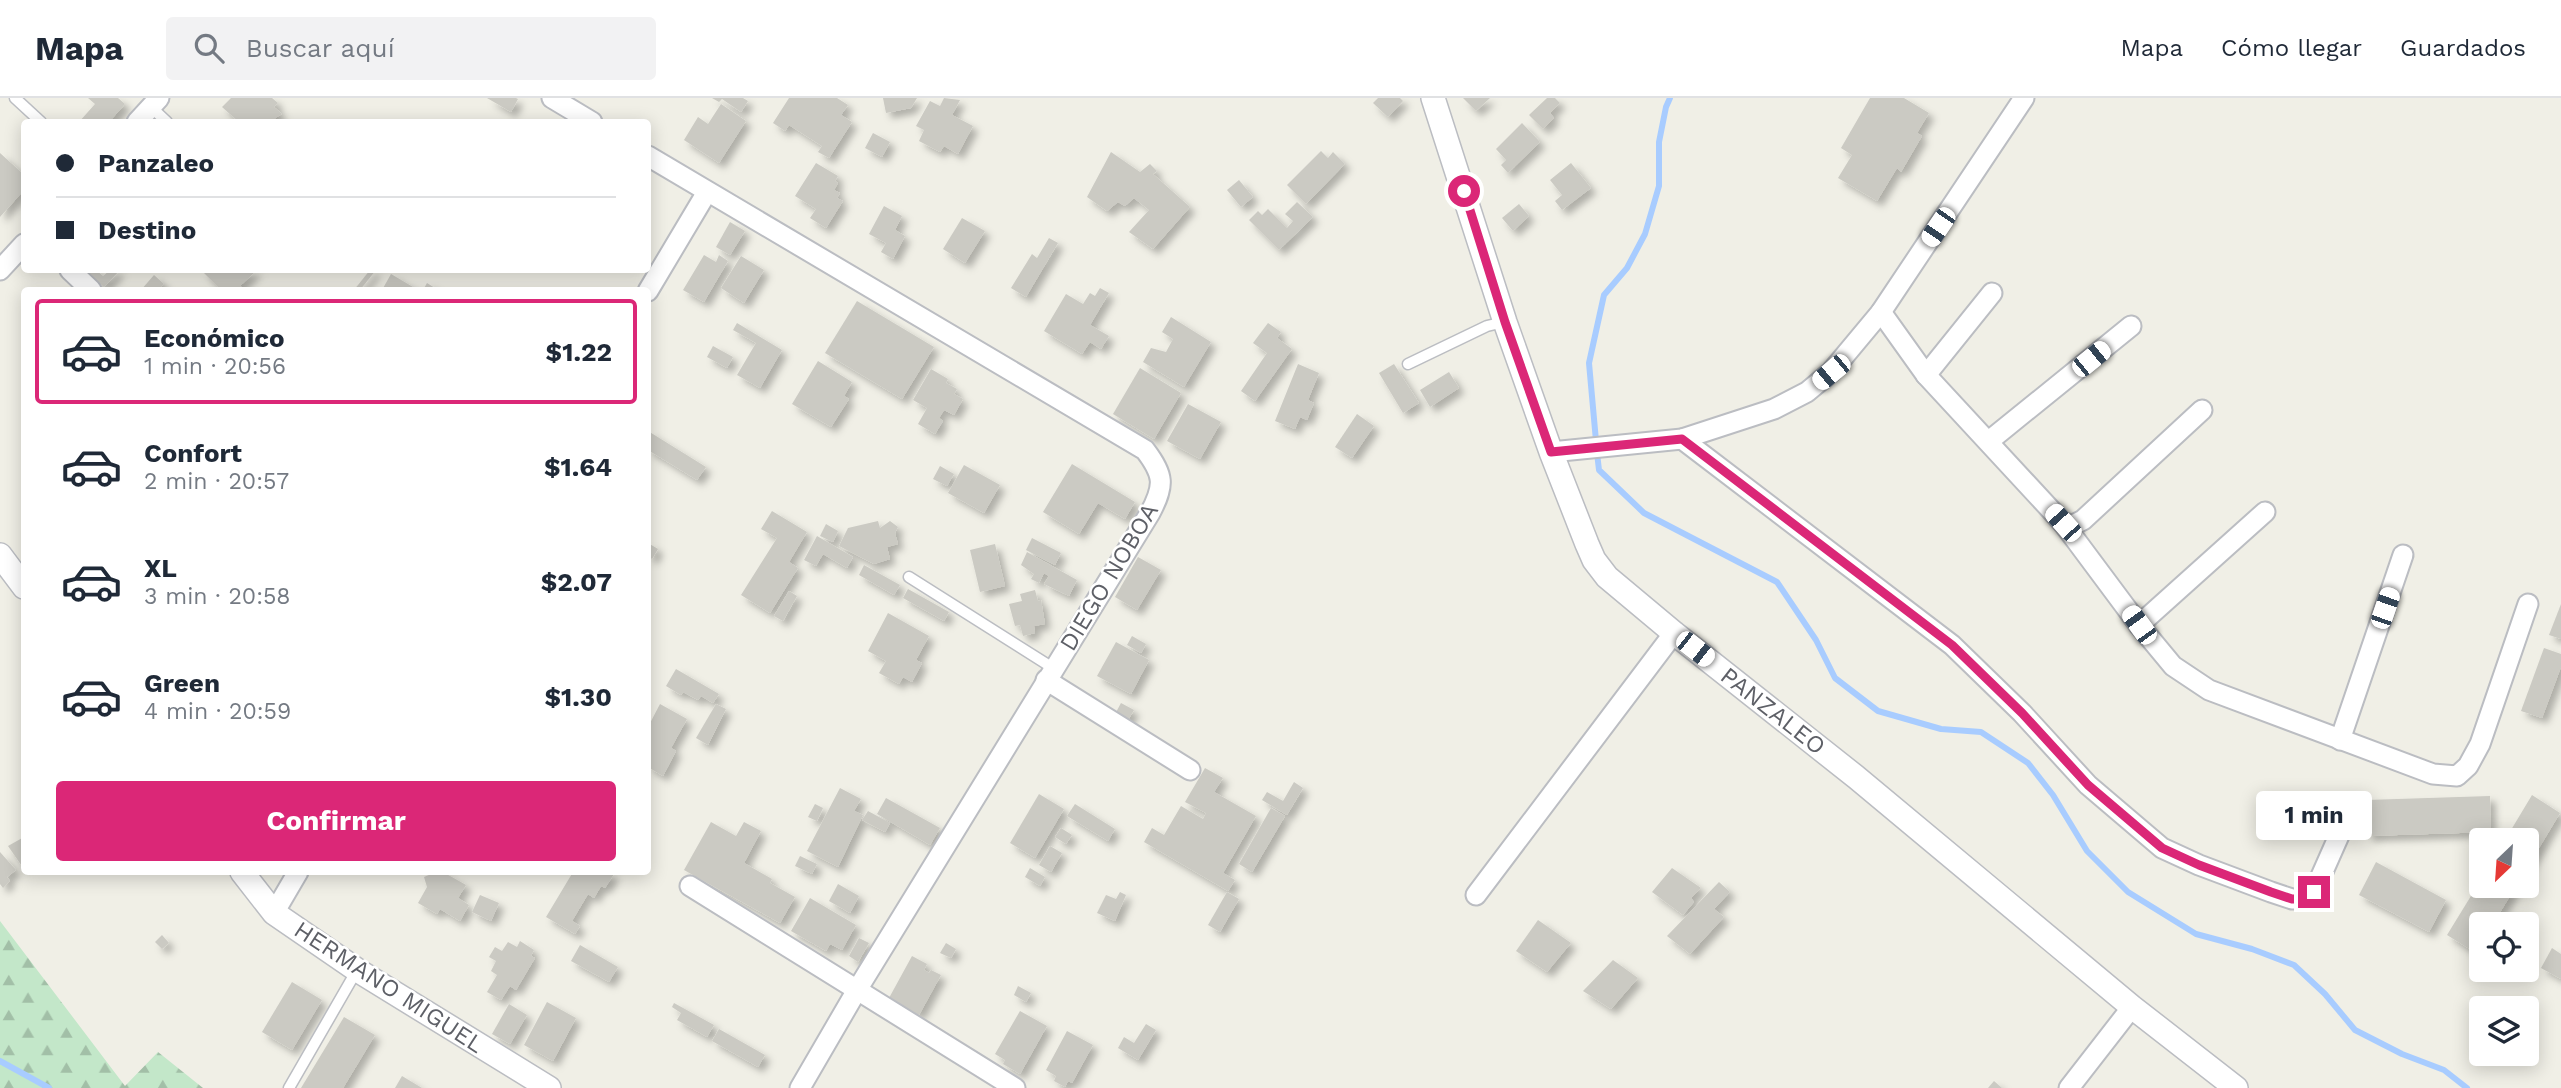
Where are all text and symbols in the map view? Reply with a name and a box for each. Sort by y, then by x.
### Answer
search box [166,17,656,80]
text: Mapa [35,29,124,68]
icon: search [190,29,228,67]
text: Buscar aquí [246,33,395,63]
text: Mapa [2121,34,2183,62]
text: Cómo llegar [2221,34,2362,62]
text: Guardados [2400,34,2526,62]
text: Panzaleo [98,148,214,178]
route start [1448,175,1480,207]
car [1918,204,1959,250]
text: Destino [98,215,196,245]
icon: car [60,320,123,383]
text: Económico [144,323,285,353]
text: $1.22 [546,337,612,367]
car [2069,338,2114,380]
car [1809,350,1854,394]
text: 1 min · 20:56 [144,353,286,380]
icon: car [60,435,123,498]
text: Confort [144,438,242,468]
text: $1.64 [544,452,612,482]
text: 2 min · 20:57 [144,468,289,495]
street label: DIEGO NOBOA [1054,498,1164,656]
car [2042,500,2085,546]
icon: car [60,550,123,613]
text: XL [144,553,177,583]
text: $2.07 [541,567,612,597]
text: 3 min · 20:58 [144,583,291,610]
car [2369,585,2402,631]
car [2119,602,2160,648]
car [1672,628,1719,670]
street label: PANZALEO [1715,661,1831,761]
icon: car [60,665,123,728]
text: Green [144,668,220,698]
text: $1.30 [544,682,612,712]
text: 4 min · 20:59 [144,698,291,725]
button: Confirmar [56,781,616,861]
callout: 1 min [2256,790,2372,840]
text: 1 min [2284,802,2344,829]
north arrow [2469,828,2539,898]
map controls [2469,828,2539,1066]
route end [2298,876,2330,908]
button: locate [2469,912,2539,982]
street label: HERMANO MIGUEL [289,915,489,1059]
button: layers [2469,996,2539,1066]

